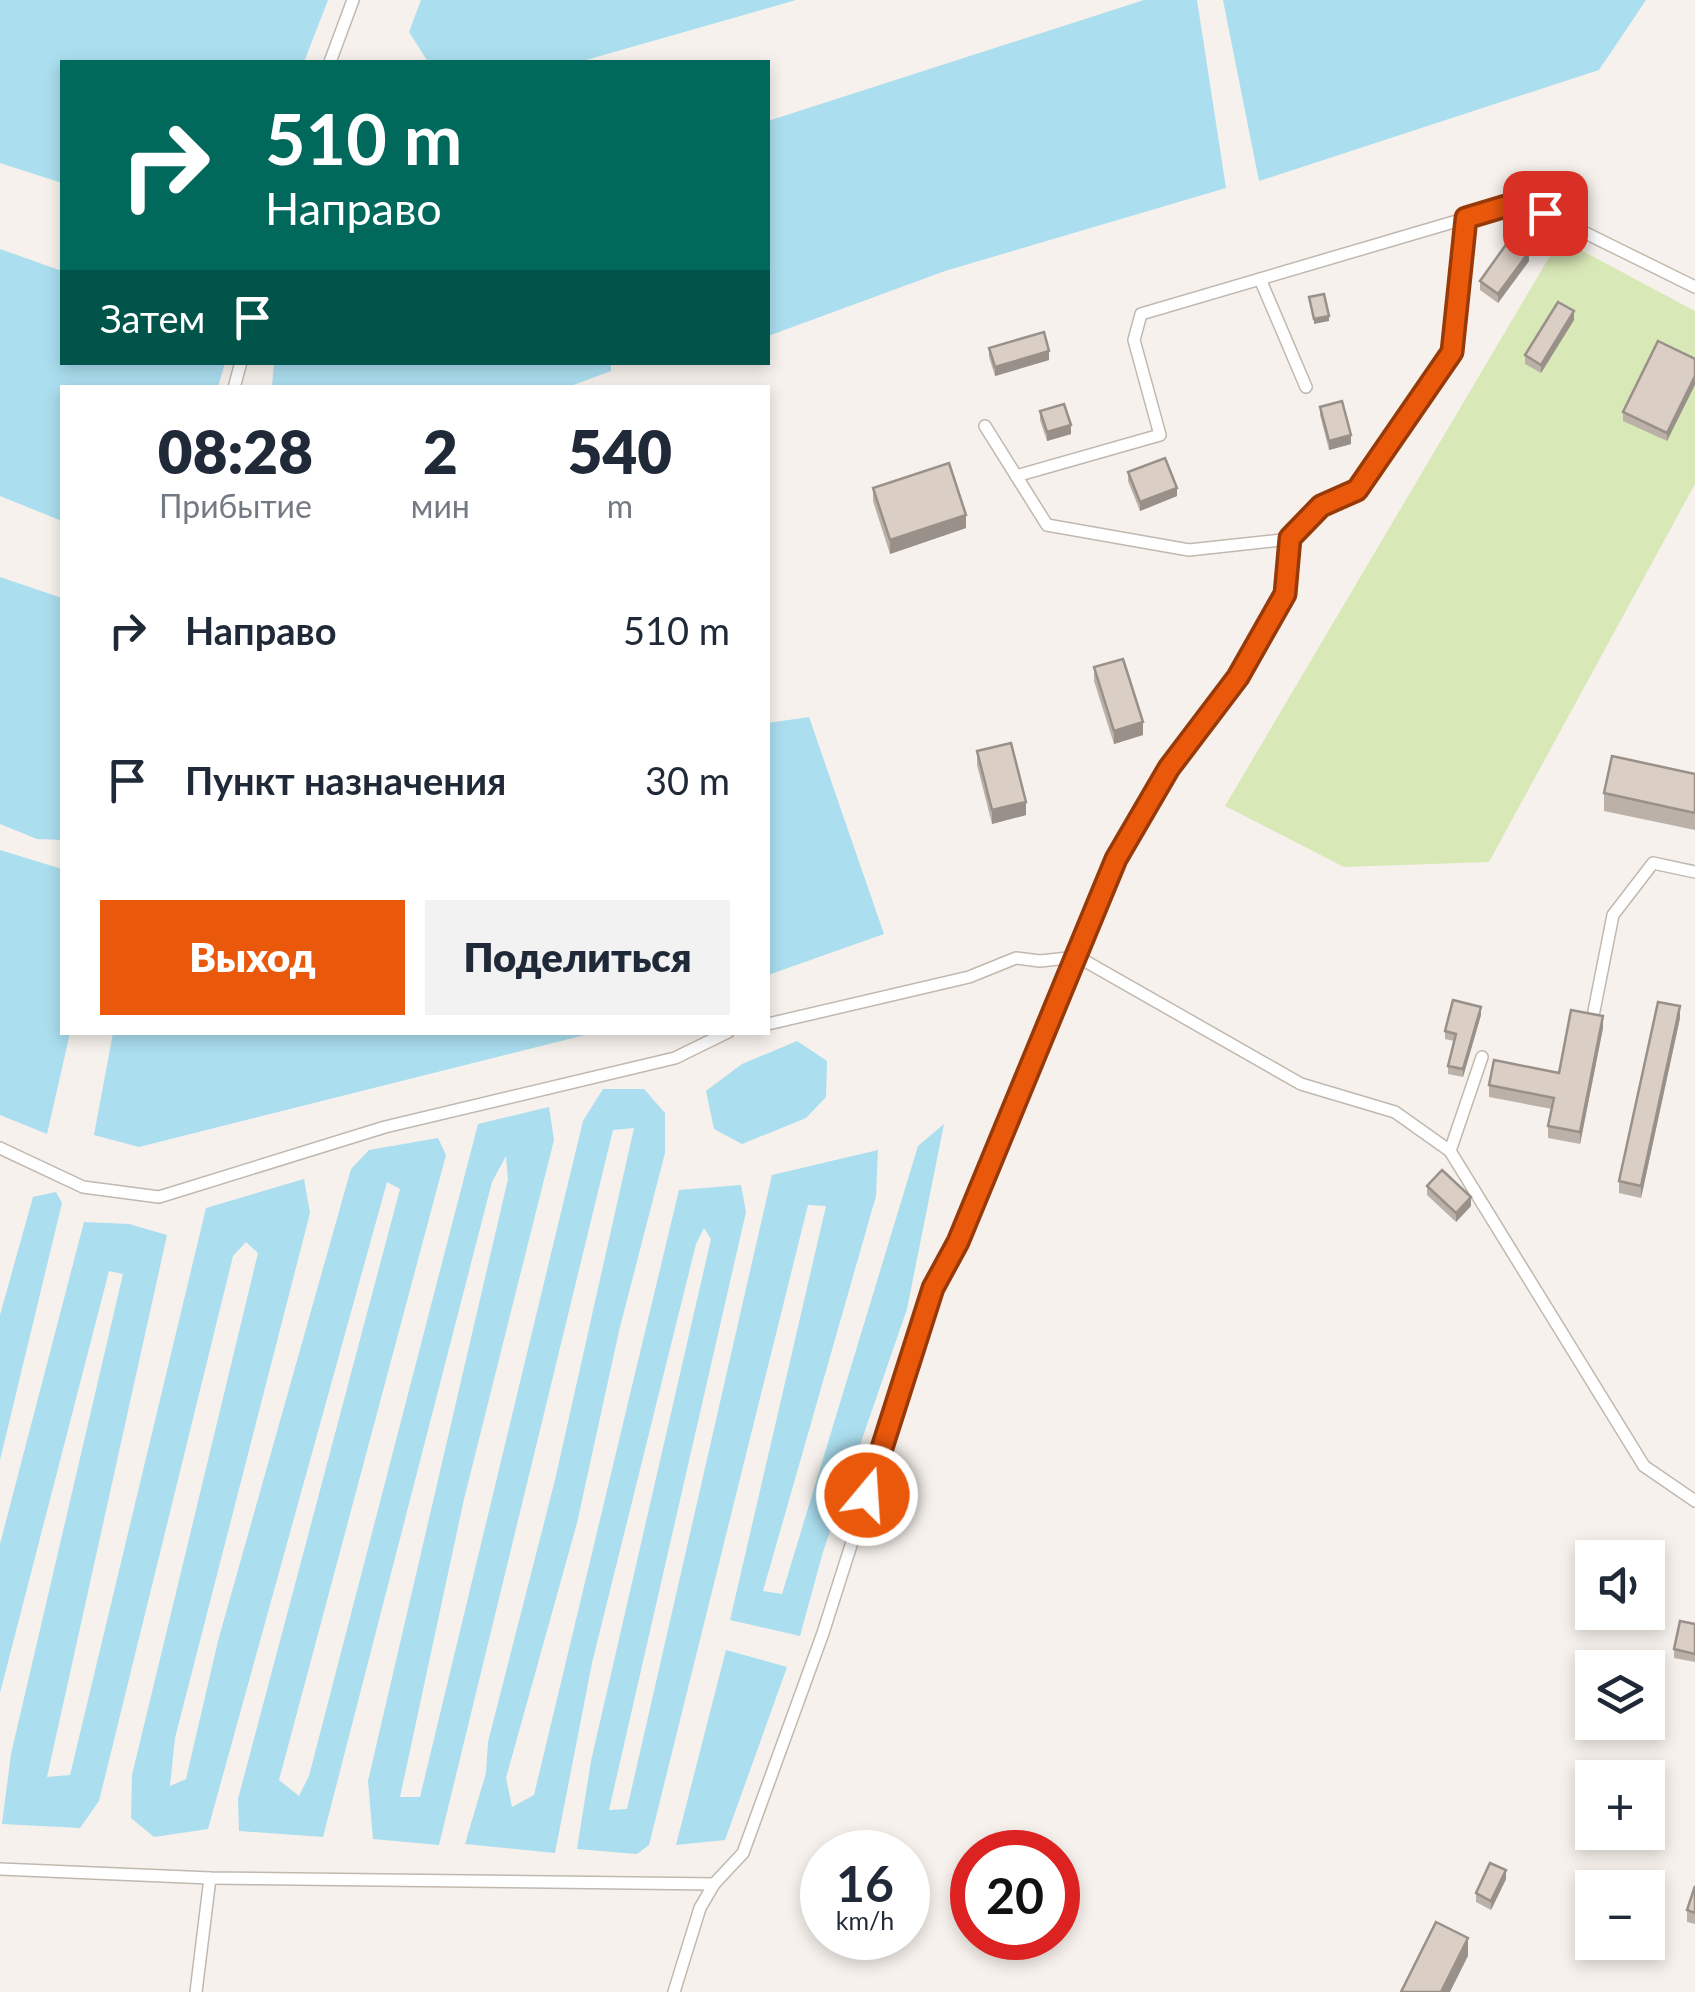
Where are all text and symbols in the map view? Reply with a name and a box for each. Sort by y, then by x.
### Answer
text: 510 m [265,96,462,180]
icon: right [100,100,230,230]
pin [1503,171,1588,256]
text: Направо [265,181,442,235]
icon: arrive [1518,186,1573,241]
icon: arrive [225,290,280,345]
text: Затем [100,295,205,341]
text: 08:28 [158,415,313,487]
text: 2 [423,415,458,487]
text: 540 [568,415,672,487]
text: Прибытие [159,486,312,525]
text: мин [411,486,470,525]
text: m [607,486,633,525]
icon: right [100,603,155,658]
text: Направо [185,607,337,653]
text: 510 m [623,607,730,653]
icon: arrive [100,753,155,808]
text: Пункт назначения [185,757,506,803]
text: 30 m [645,757,730,803]
button: Выход [100,900,405,1015]
button: Поделиться [425,900,730,1015]
position arrow [815,1443,919,1547]
map controls [1575,1540,1665,1960]
button: sound [1575,1540,1665,1630]
button: layers [1575,1650,1665,1740]
button: + [1575,1760,1665,1850]
speed limit sign: 20 [950,1830,1080,1960]
text: 16 [836,1853,894,1913]
button: − [1575,1870,1665,1960]
text: km/h [836,1905,894,1935]

